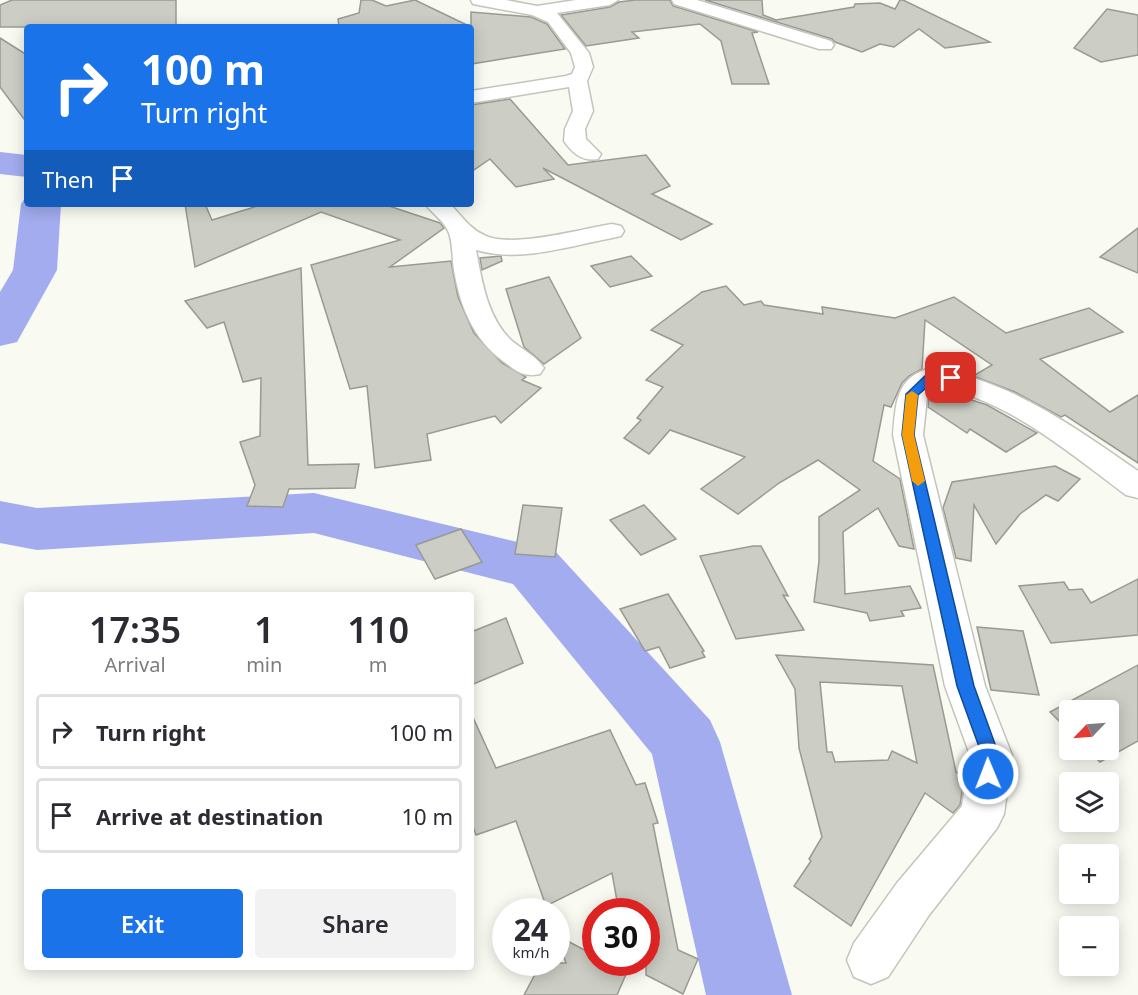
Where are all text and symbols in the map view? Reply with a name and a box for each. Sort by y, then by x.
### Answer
text: 100 m [141,40,265,97]
icon: right [42,48,120,126]
text: Turn right [141,94,267,131]
icon: arrive [106,162,139,195]
text: Then [42,164,94,194]
pin [925,352,976,403]
icon: arrive [934,361,967,394]
text: 17:35 [89,605,181,654]
text: 1 [254,605,275,654]
text: 110 [347,605,409,654]
text: Arrival [105,651,166,678]
text: min [246,651,282,678]
text: m [369,651,388,678]
north arrow [1059,700,1119,760]
map controls [1059,700,1119,976]
icon: right [45,715,78,748]
text: Turn right [96,717,206,747]
text: 100 m [389,717,453,747]
position arrow [956,742,1020,806]
button: layers [1059,772,1119,832]
icon: arrive [45,799,78,832]
text: Arrive at destination [96,801,323,831]
text: 10 m [402,801,453,831]
button: + [1059,844,1119,904]
button: Exit [42,889,243,958]
button: Share [255,889,456,958]
speed limit sign: 30 [582,898,660,976]
text: 24 [514,909,548,950]
button: − [1059,916,1119,976]
text: km/h [513,942,549,962]

